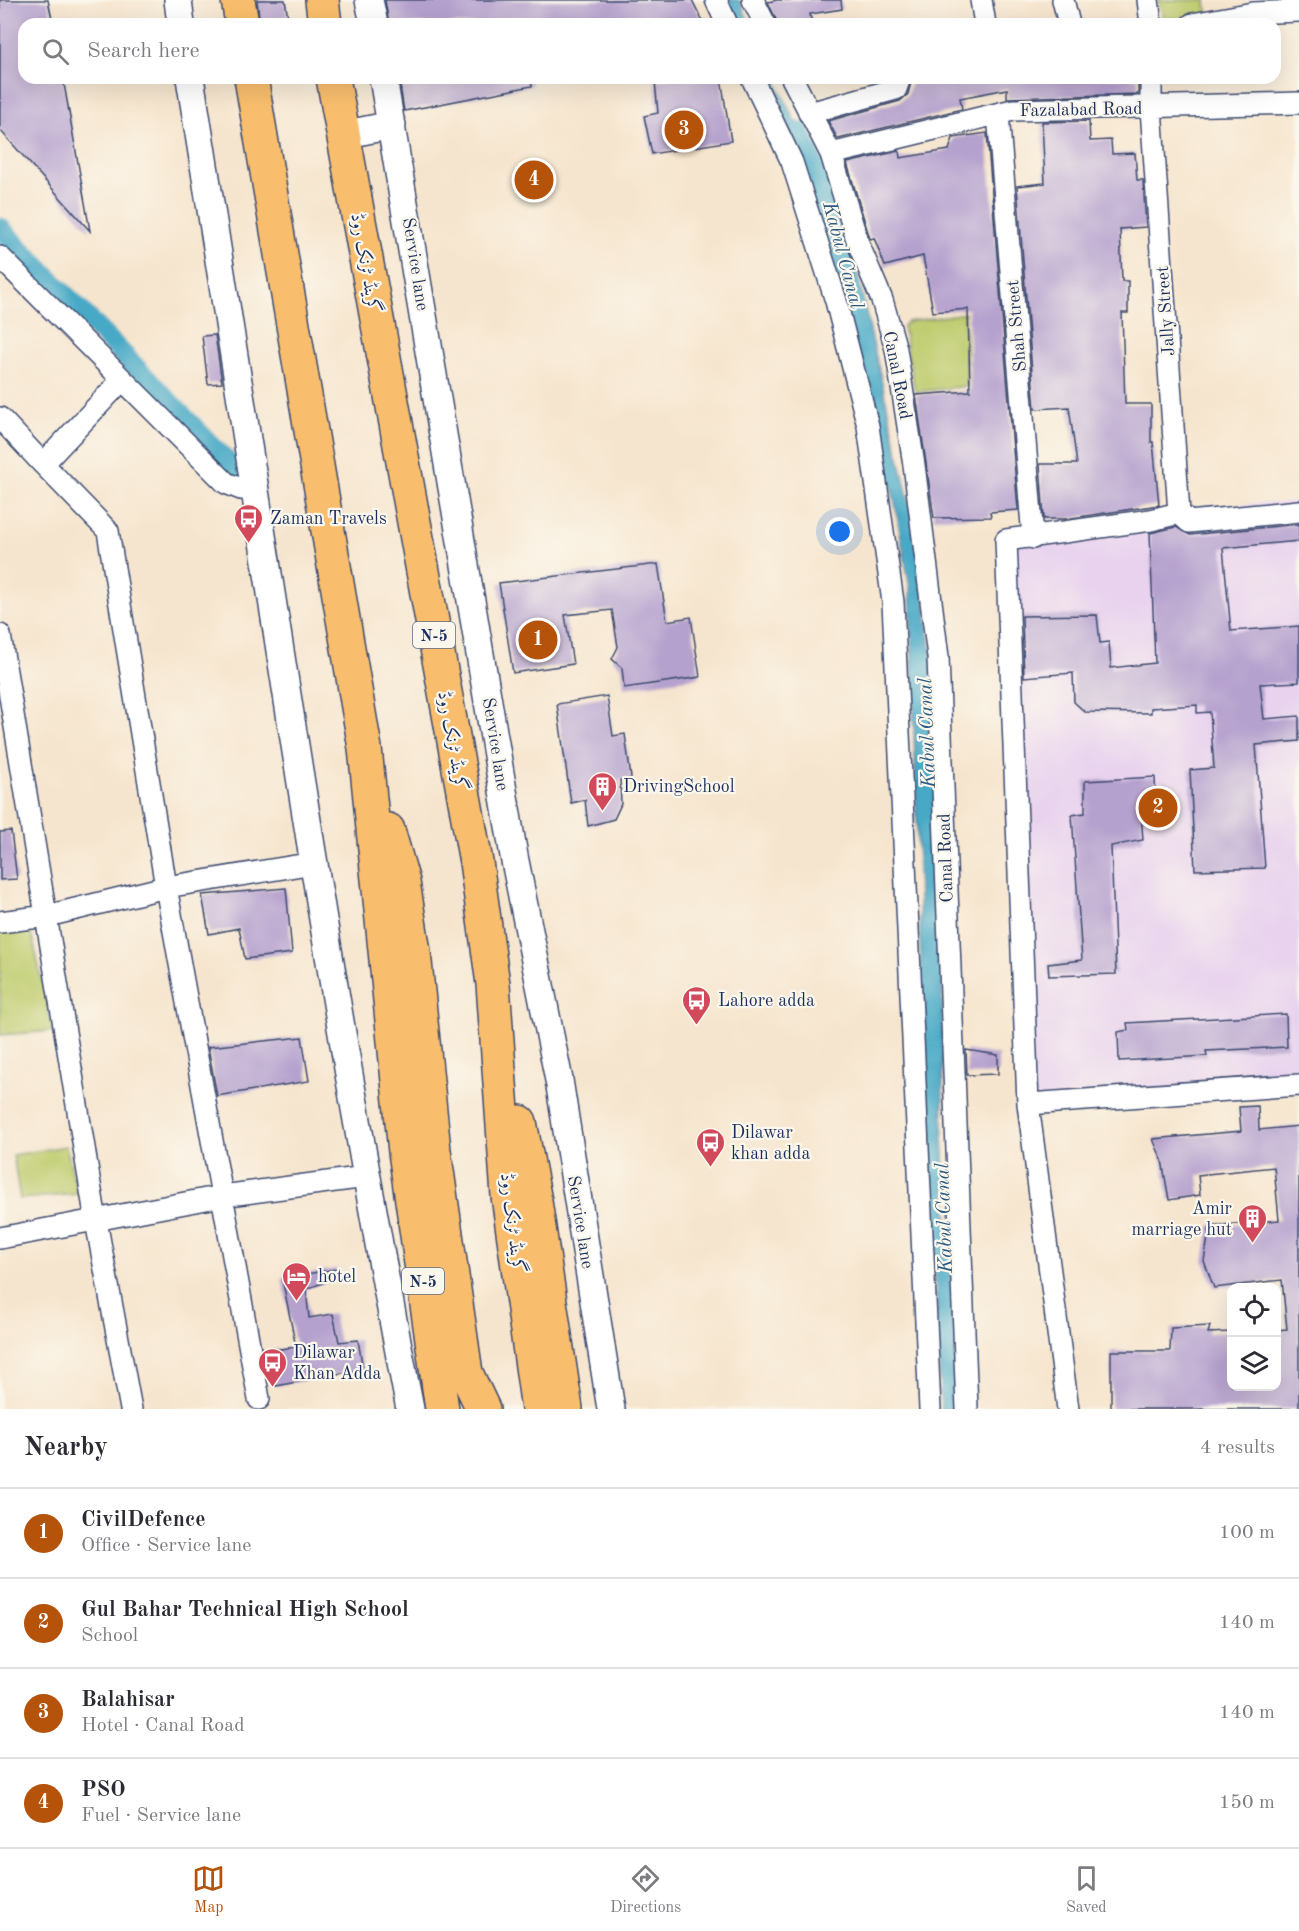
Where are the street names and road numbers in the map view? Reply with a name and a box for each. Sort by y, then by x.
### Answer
street label: Fazalabad Road [1019,100,1143,120]
street label: گرینڈ ٹرنک روڈ [345,211,387,315]
street label: Service lane [399,216,431,312]
street label: Jally Street [1154,265,1178,357]
street label: Shah Street [1004,279,1030,373]
street label: Canal Road [880,330,914,421]
road number: N-5 [413,622,455,648]
street label: گرینڈ ٹرنک روڈ [432,689,474,793]
street label: Service lane [479,696,511,792]
street label: Canal Road [935,813,957,903]
street label: گرینڈ ٹرنک روڈ [495,1171,531,1275]
street label: Service lane [564,1174,596,1270]
road number: N-5 [402,1268,444,1294]

